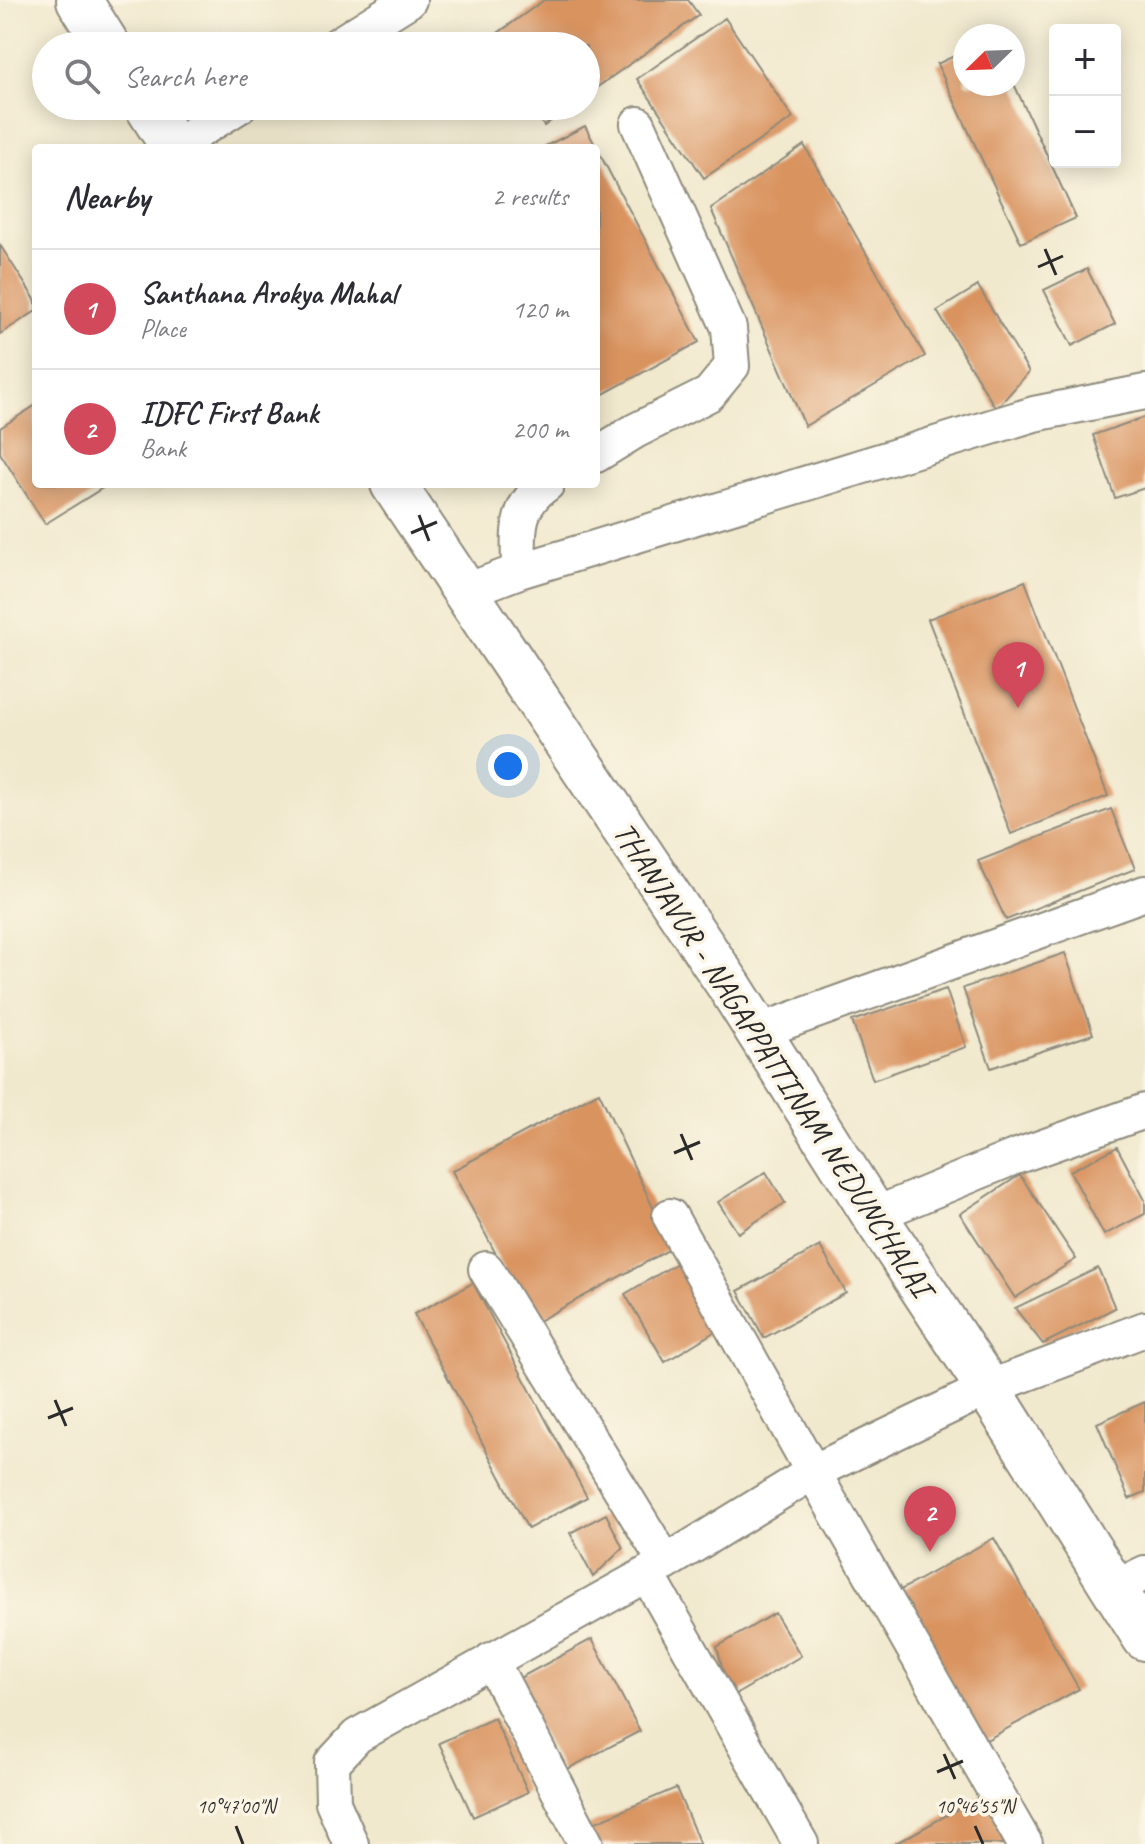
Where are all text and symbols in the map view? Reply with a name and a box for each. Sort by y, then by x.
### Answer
north arrow [953,24,1025,96]
map controls [1049,24,1121,168]
button: + [1049,24,1121,96]
search box [32,32,600,120]
icon: search [60,54,104,98]
text: Search here [124,57,246,95]
button: − [1049,96,1121,168]
text: Nearby [64,175,150,218]
text: 2 results [492,180,568,213]
text: Santhana Arokya Mahal [140,274,396,312]
text: 1 [84,293,96,326]
text: 120 m [512,293,568,326]
text: Place [140,312,186,345]
text: IDFC First Bank [140,394,318,432]
text: 2 [84,413,96,446]
text: 200 m [512,413,568,446]
text: Bank [140,432,186,465]
pin: 1 [992,642,1044,708]
your location [488,746,528,786]
street label: THANJAVUR - NAGAPPATTINAM NEDUNCHALAI [604,814,946,1310]
pin: 2 [904,1486,956,1552]
text: 10°47'00"N [197,1794,278,1819]
text: 10°46'55"N [936,1794,1017,1819]

